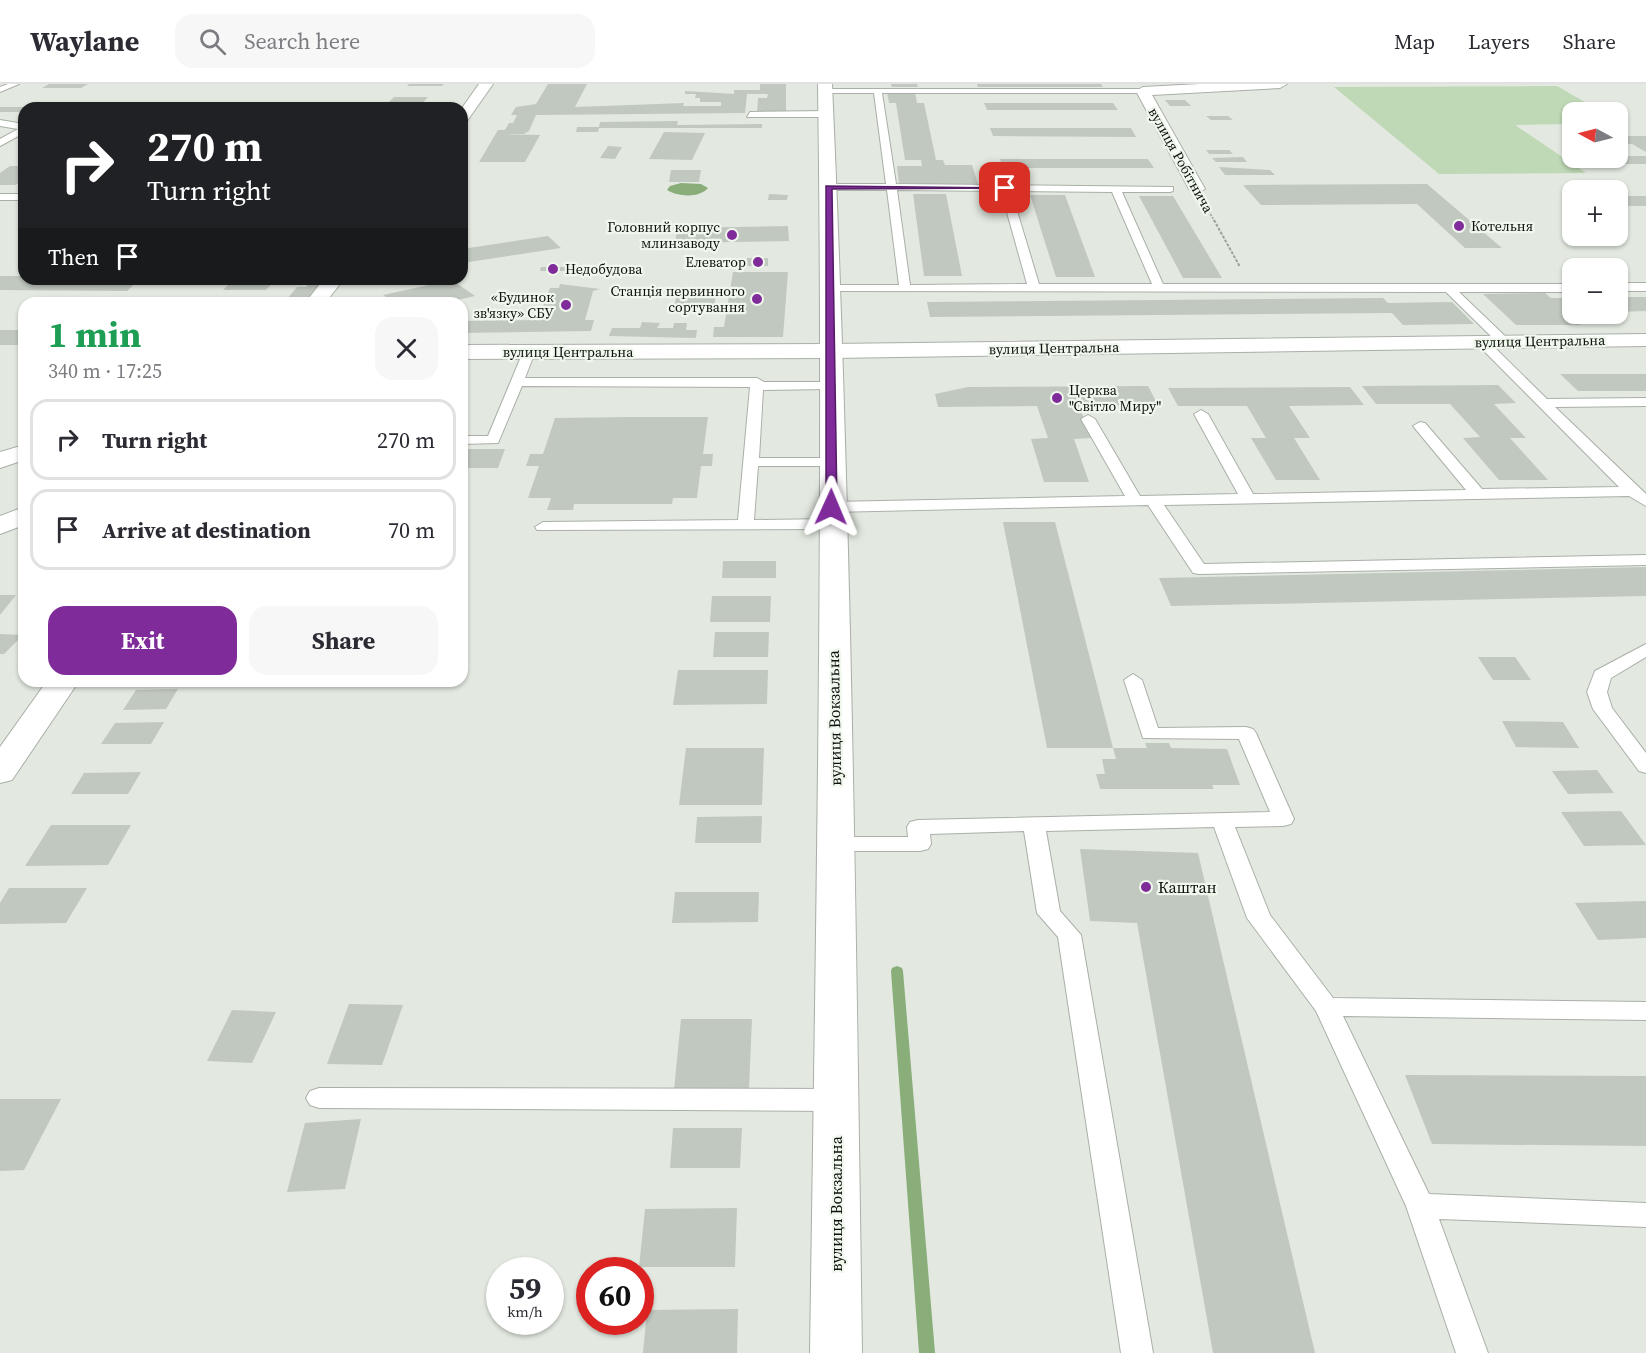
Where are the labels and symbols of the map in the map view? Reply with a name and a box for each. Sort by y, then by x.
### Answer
north arrow [1562,102,1628,168]
street label: вулиця Робітнича [1144,104,1219,217]
pin [979,162,1030,213]
place label: Котельня [1471,216,1533,236]
place label: Головний корпус млинзаводу [607,217,721,253]
marker: Котельня [1452,219,1466,233]
marker: Головний корпус млинзаводу [725,228,739,242]
place label: Елеватор [685,252,746,272]
marker: Елеватор [751,255,765,269]
place label: Недобудова [565,259,643,279]
marker: Недобудова [546,262,560,276]
place label: Станція первинного сортування [611,281,745,317]
place label: «Будинок зв'язку» СБУ [474,287,555,323]
marker: Станція первинного сортування [750,292,764,306]
marker: «Будинок зв'язку» СБУ [559,298,573,312]
street label: вулиця Центральна [1475,330,1606,352]
street label: вулиця Центральна [989,337,1120,359]
street label: вулиця Центральна [503,342,634,362]
place label: Церква "Світло Миру" [1069,380,1161,416]
marker: Церква "Світло Миру" [1050,391,1064,405]
position arrow [799,475,863,539]
street label: вулиця Вокзальна [822,649,846,786]
place label: Каштан [1158,876,1217,898]
marker: Каштан [1139,880,1153,894]
street label: вулиця Вокзальна [825,1135,847,1272]
speed limit sign: 60 [576,1257,654,1335]

